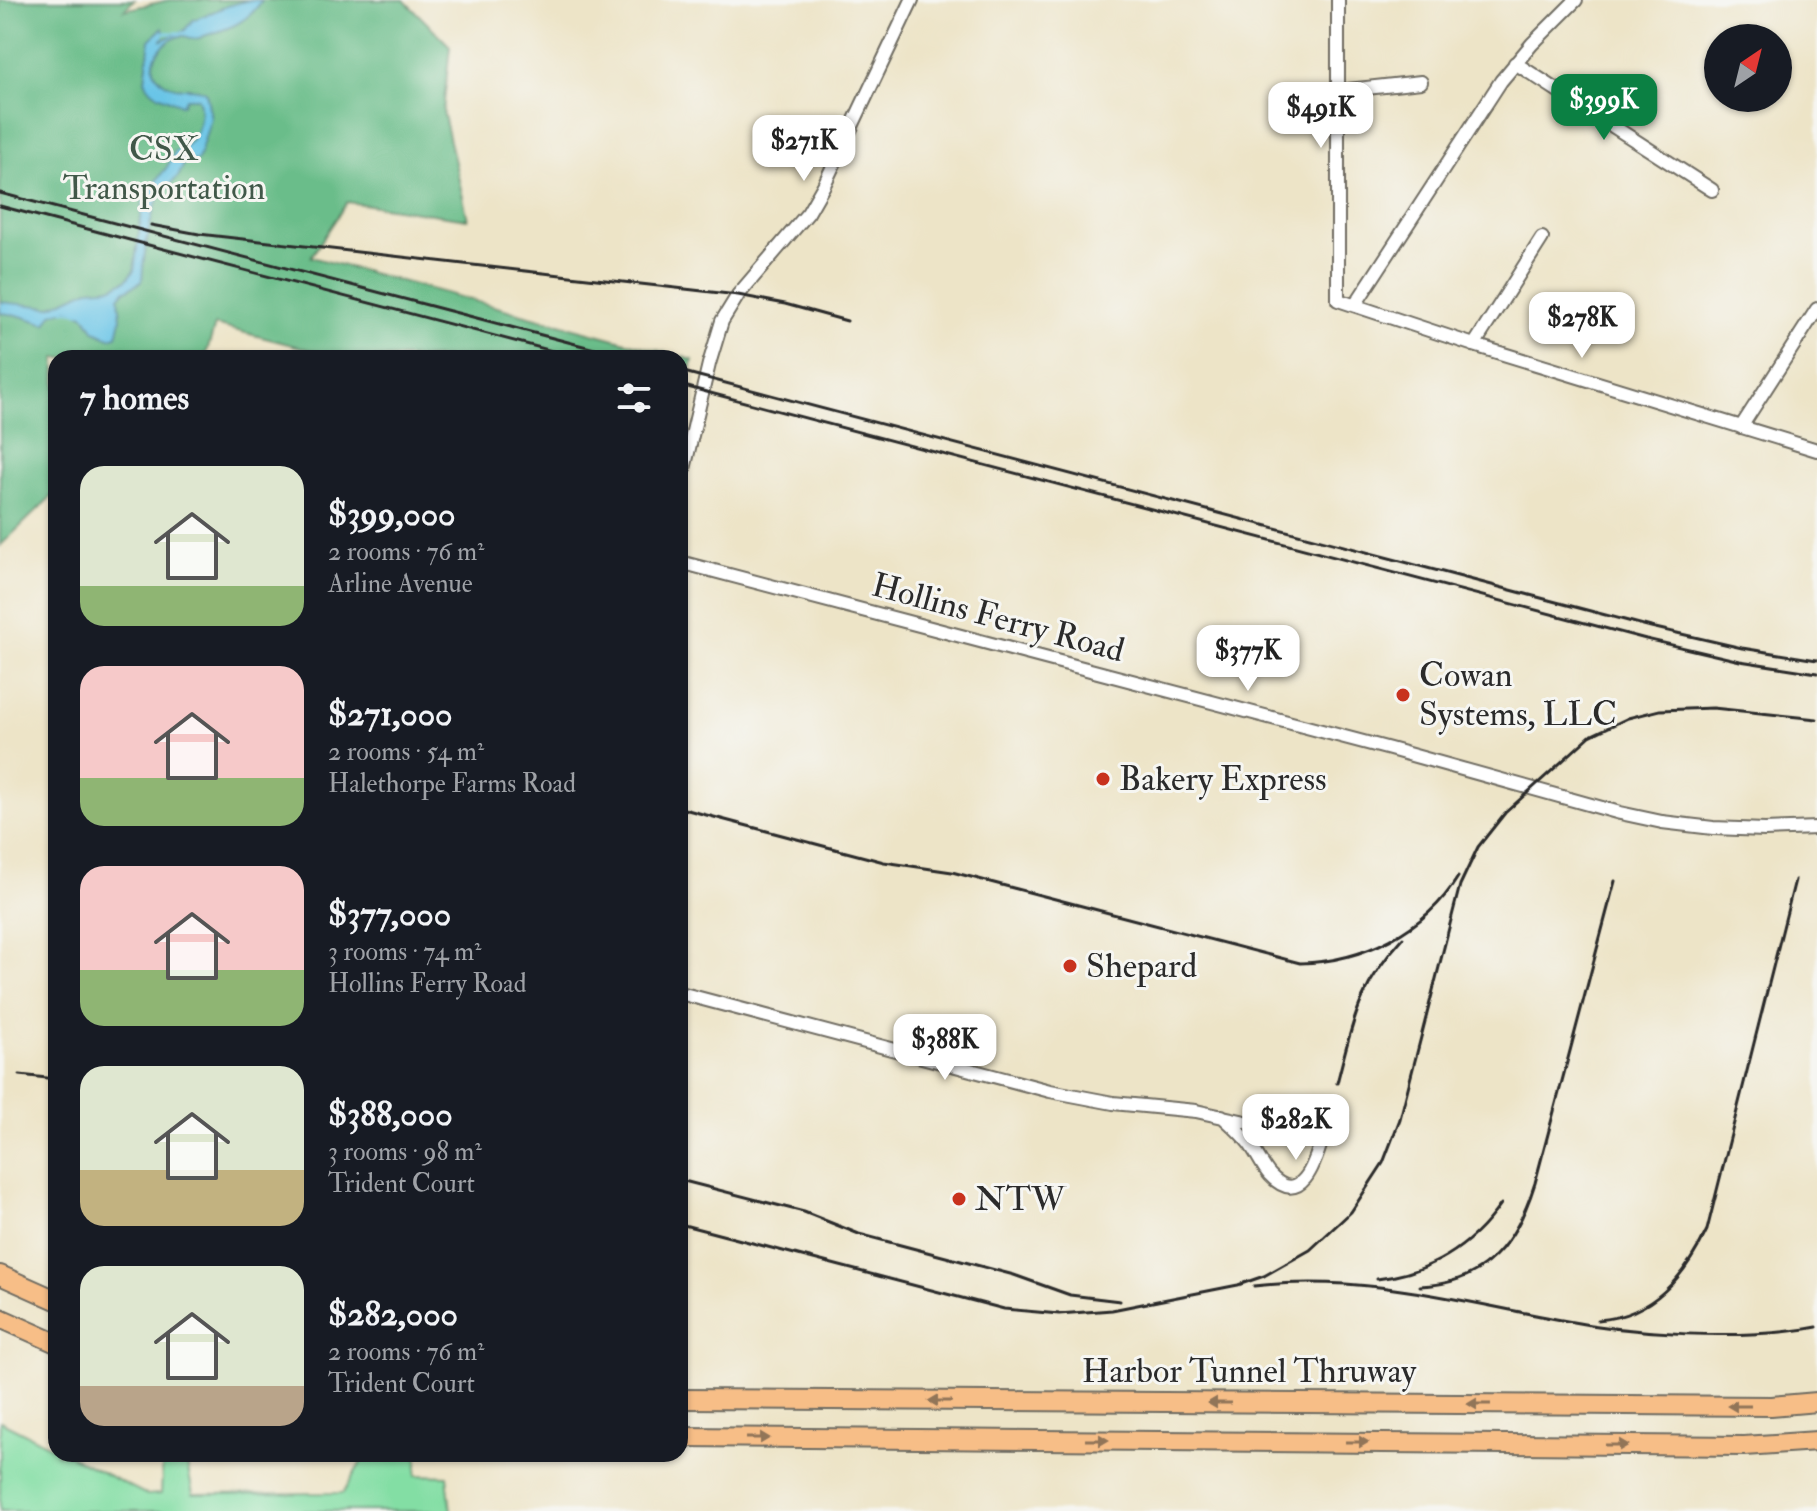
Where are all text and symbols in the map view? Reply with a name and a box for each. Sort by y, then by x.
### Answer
north arrow [1704,24,1792,112]
map controls [1704,24,1792,112]
pin: $399K [1548,74,1660,142]
pin: $491K [1265,82,1377,150]
text: $399K [1569,84,1639,116]
text: $491K [1286,92,1356,124]
pin: $271K [748,115,860,183]
text: $271K [770,125,838,157]
park label: CSX Transportation [63,128,265,210]
pin: $278K [1526,292,1638,360]
text: $278K [1547,302,1617,334]
icon: filters [612,376,656,420]
text: 7 homes [80,377,189,420]
text: $399,000 [328,493,456,536]
icon: home [144,498,240,594]
text: 2 rooms · 76 m² [328,536,484,568]
street label: Hollins Ferry Road [867,564,1129,672]
text: Arline Avenue [328,568,473,600]
pin: $377K [1192,625,1304,693]
text: $377K [1215,635,1281,667]
place label: Cowan Systems, LLC [1419,654,1617,736]
marker: Cowan Systems, LLC [1394,686,1412,704]
text: $271,000 [328,693,453,736]
icon: home [144,698,240,794]
text: 2 rooms · 54 m² [328,736,484,768]
place label: Bakery Express [1119,758,1327,801]
text: Halethorpe Farms Road [328,768,576,800]
marker: Bakery Express [1094,770,1112,788]
text: $377,000 [328,893,451,936]
icon: home [144,898,240,994]
text: 3 rooms · 74 m² [328,936,481,968]
place label: Shepard [1086,945,1198,988]
marker: Shepard [1061,957,1079,975]
text: Hollins Ferry Road [328,968,527,1000]
pin: $388K [889,1014,1001,1082]
text: $388K [911,1024,979,1056]
text: $388,000 [328,1093,453,1136]
pin: $282K [1240,1094,1352,1162]
icon: home [144,1098,240,1194]
text: $282K [1260,1104,1332,1136]
text: 3 rooms · 98 m² [328,1136,482,1168]
text: Trident Court [328,1168,475,1200]
place label: NTW [975,1178,1067,1221]
marker: NTW [950,1190,968,1208]
text: $282,000 [328,1293,458,1336]
icon: home [144,1298,240,1394]
text: 2 rooms · 76 m² [328,1336,484,1368]
street label: Harbor Tunnel Thruway [1082,1350,1417,1393]
text: Trident Court [328,1368,475,1400]
one-way arrow [927,1395,952,1407]
one-way arrow [1206,1397,1231,1409]
one-way arrow [1466,1398,1491,1410]
one-way arrow [1726,1400,1751,1412]
one-way arrow [746,1431,771,1444]
one-way arrow [1085,1434,1110,1446]
one-way arrow [1345,1436,1370,1449]
one-way arrow [1605,1439,1630,1451]

